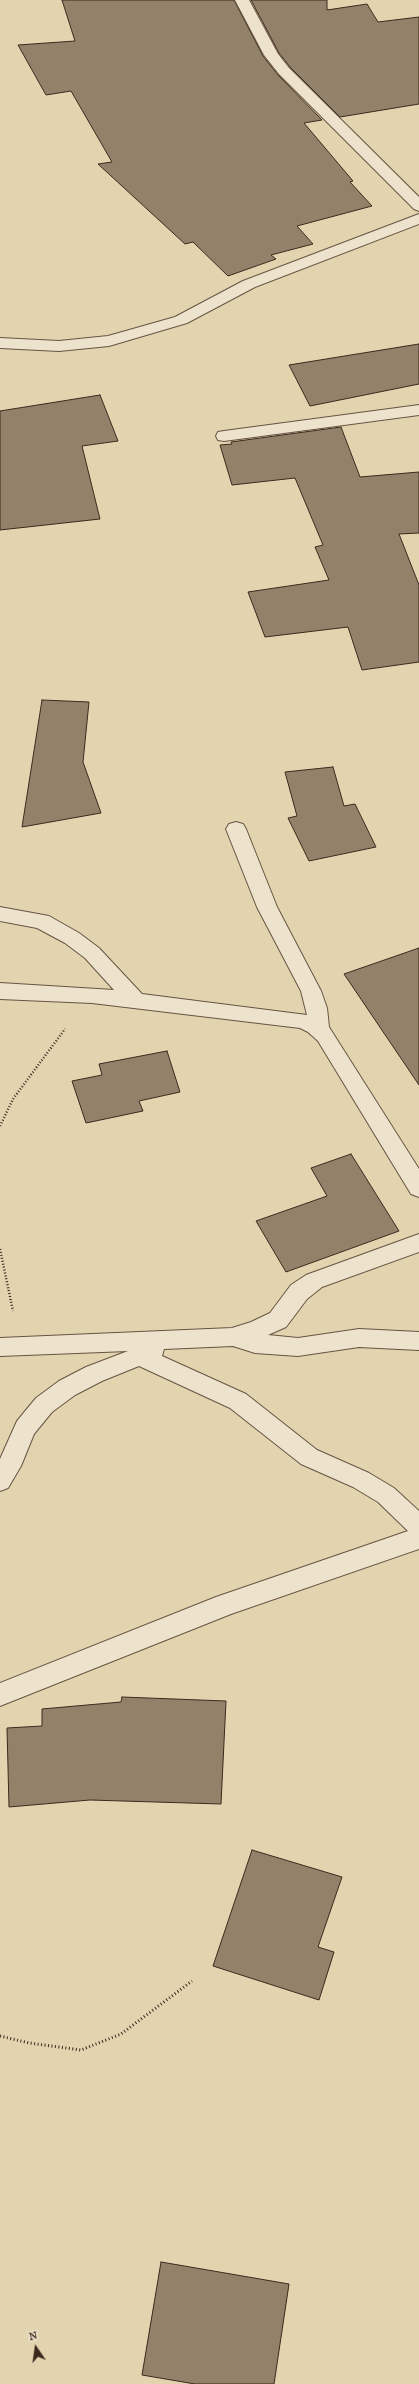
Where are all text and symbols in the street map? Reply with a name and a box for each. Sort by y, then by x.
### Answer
north arrow [16,2328,56,2368]
text: N [28,2329,39,2343]

